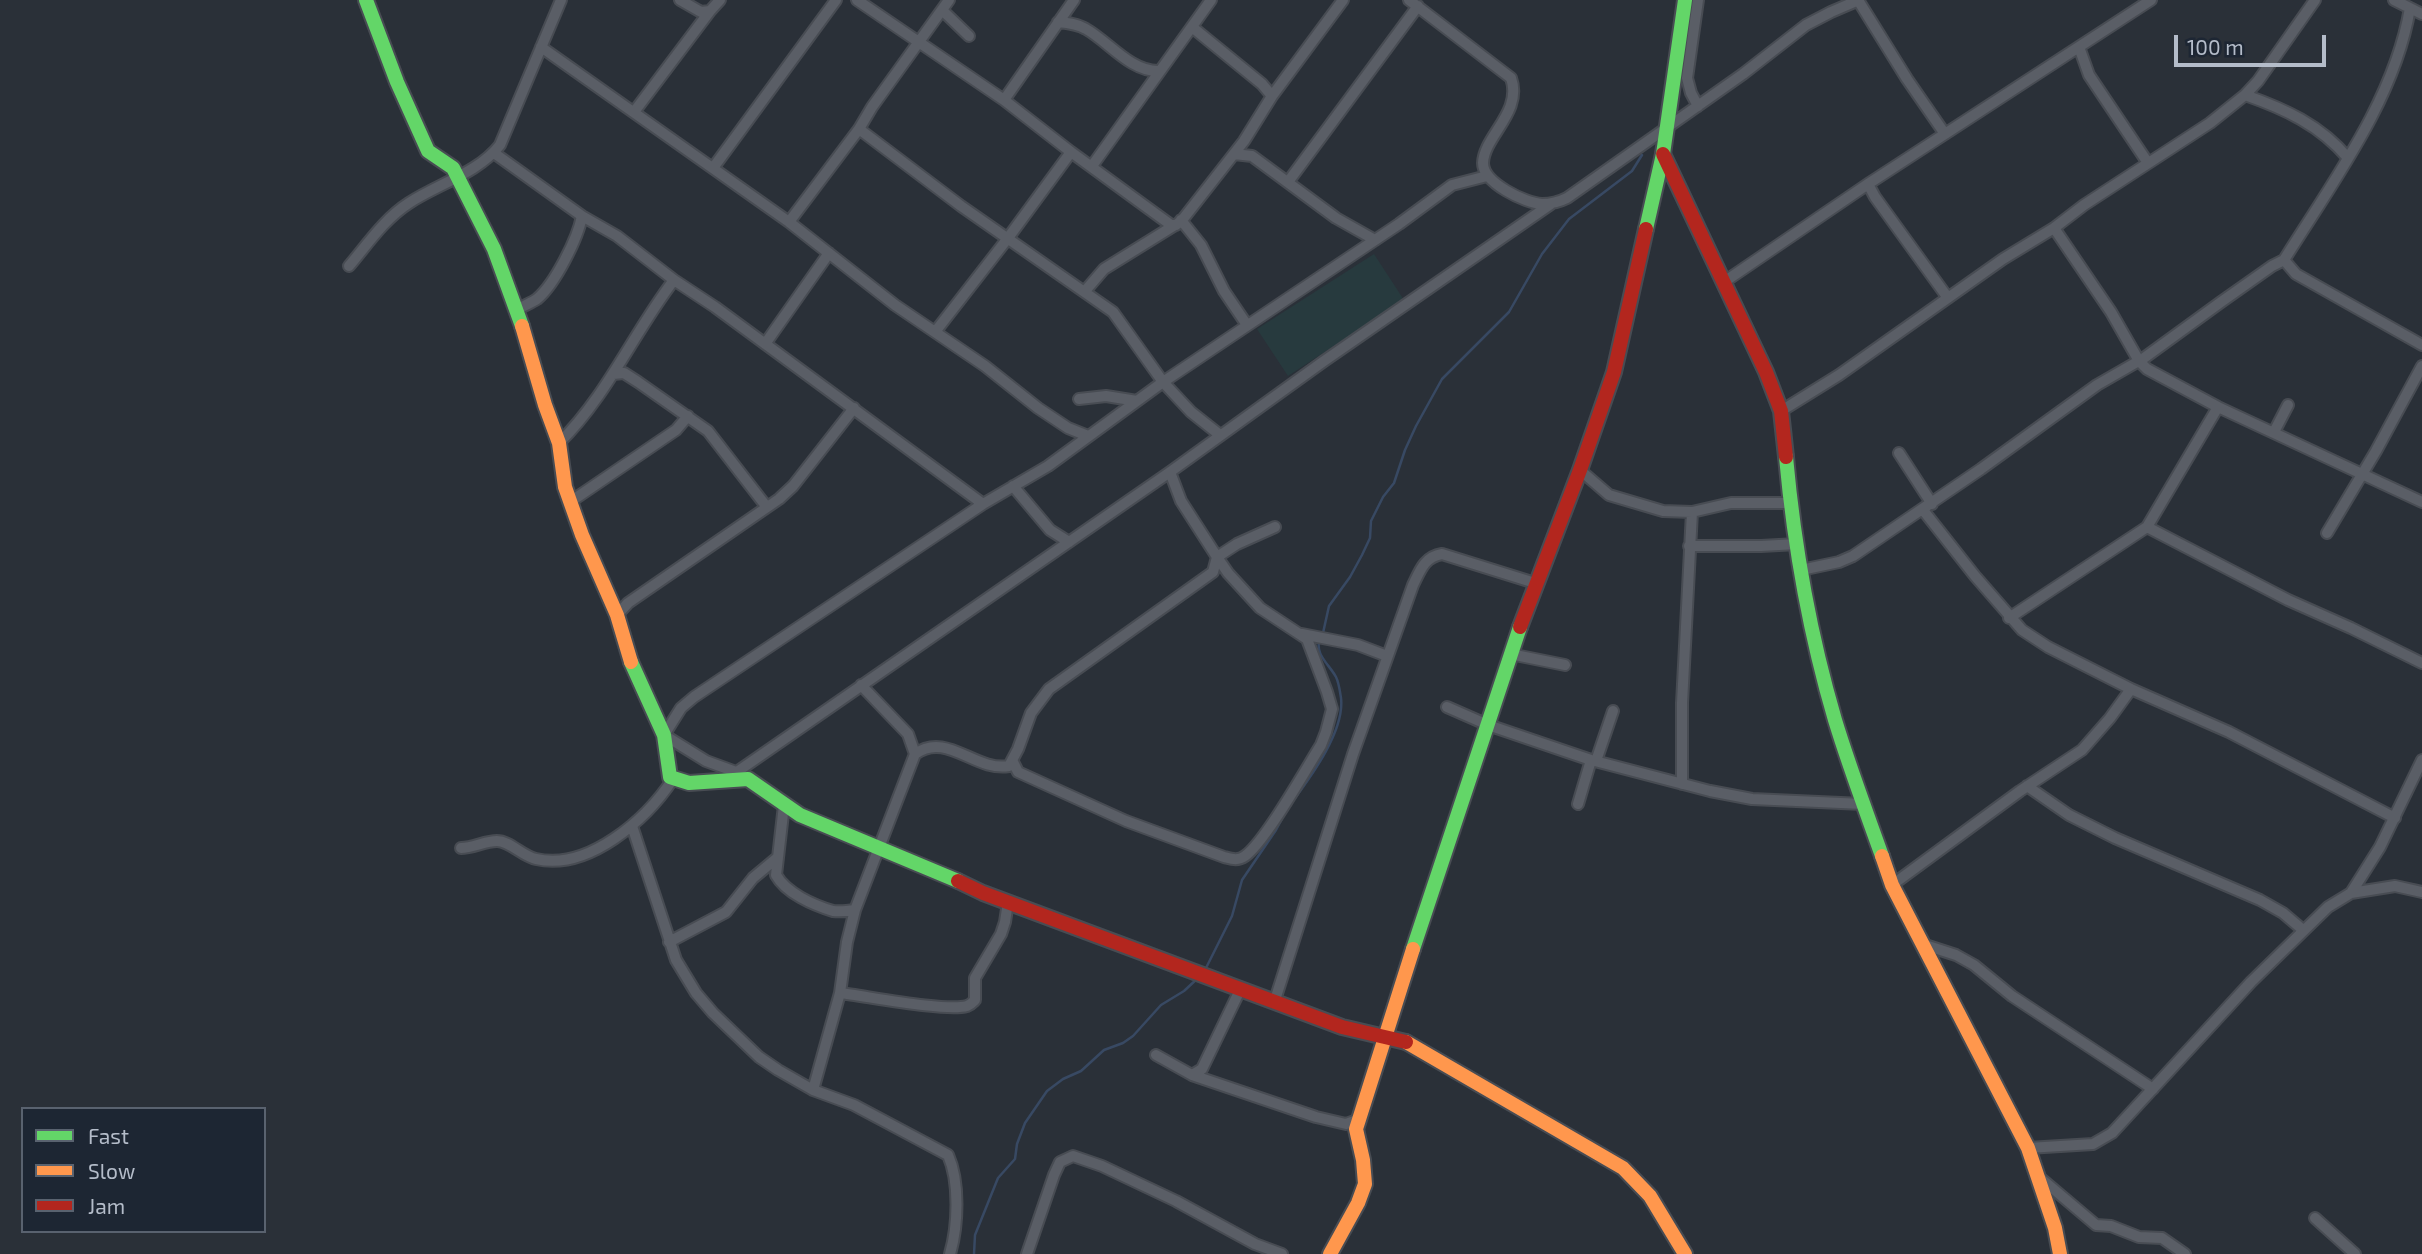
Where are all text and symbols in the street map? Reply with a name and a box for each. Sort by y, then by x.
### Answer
scale bar [2177,21,2329,65]
text: 100 m [2187,34,2244,59]
legend [21,1107,266,1233]
text: Fast [88,1123,129,1148]
text: Slow [88,1158,135,1183]
text: Jam [88,1193,125,1218]

